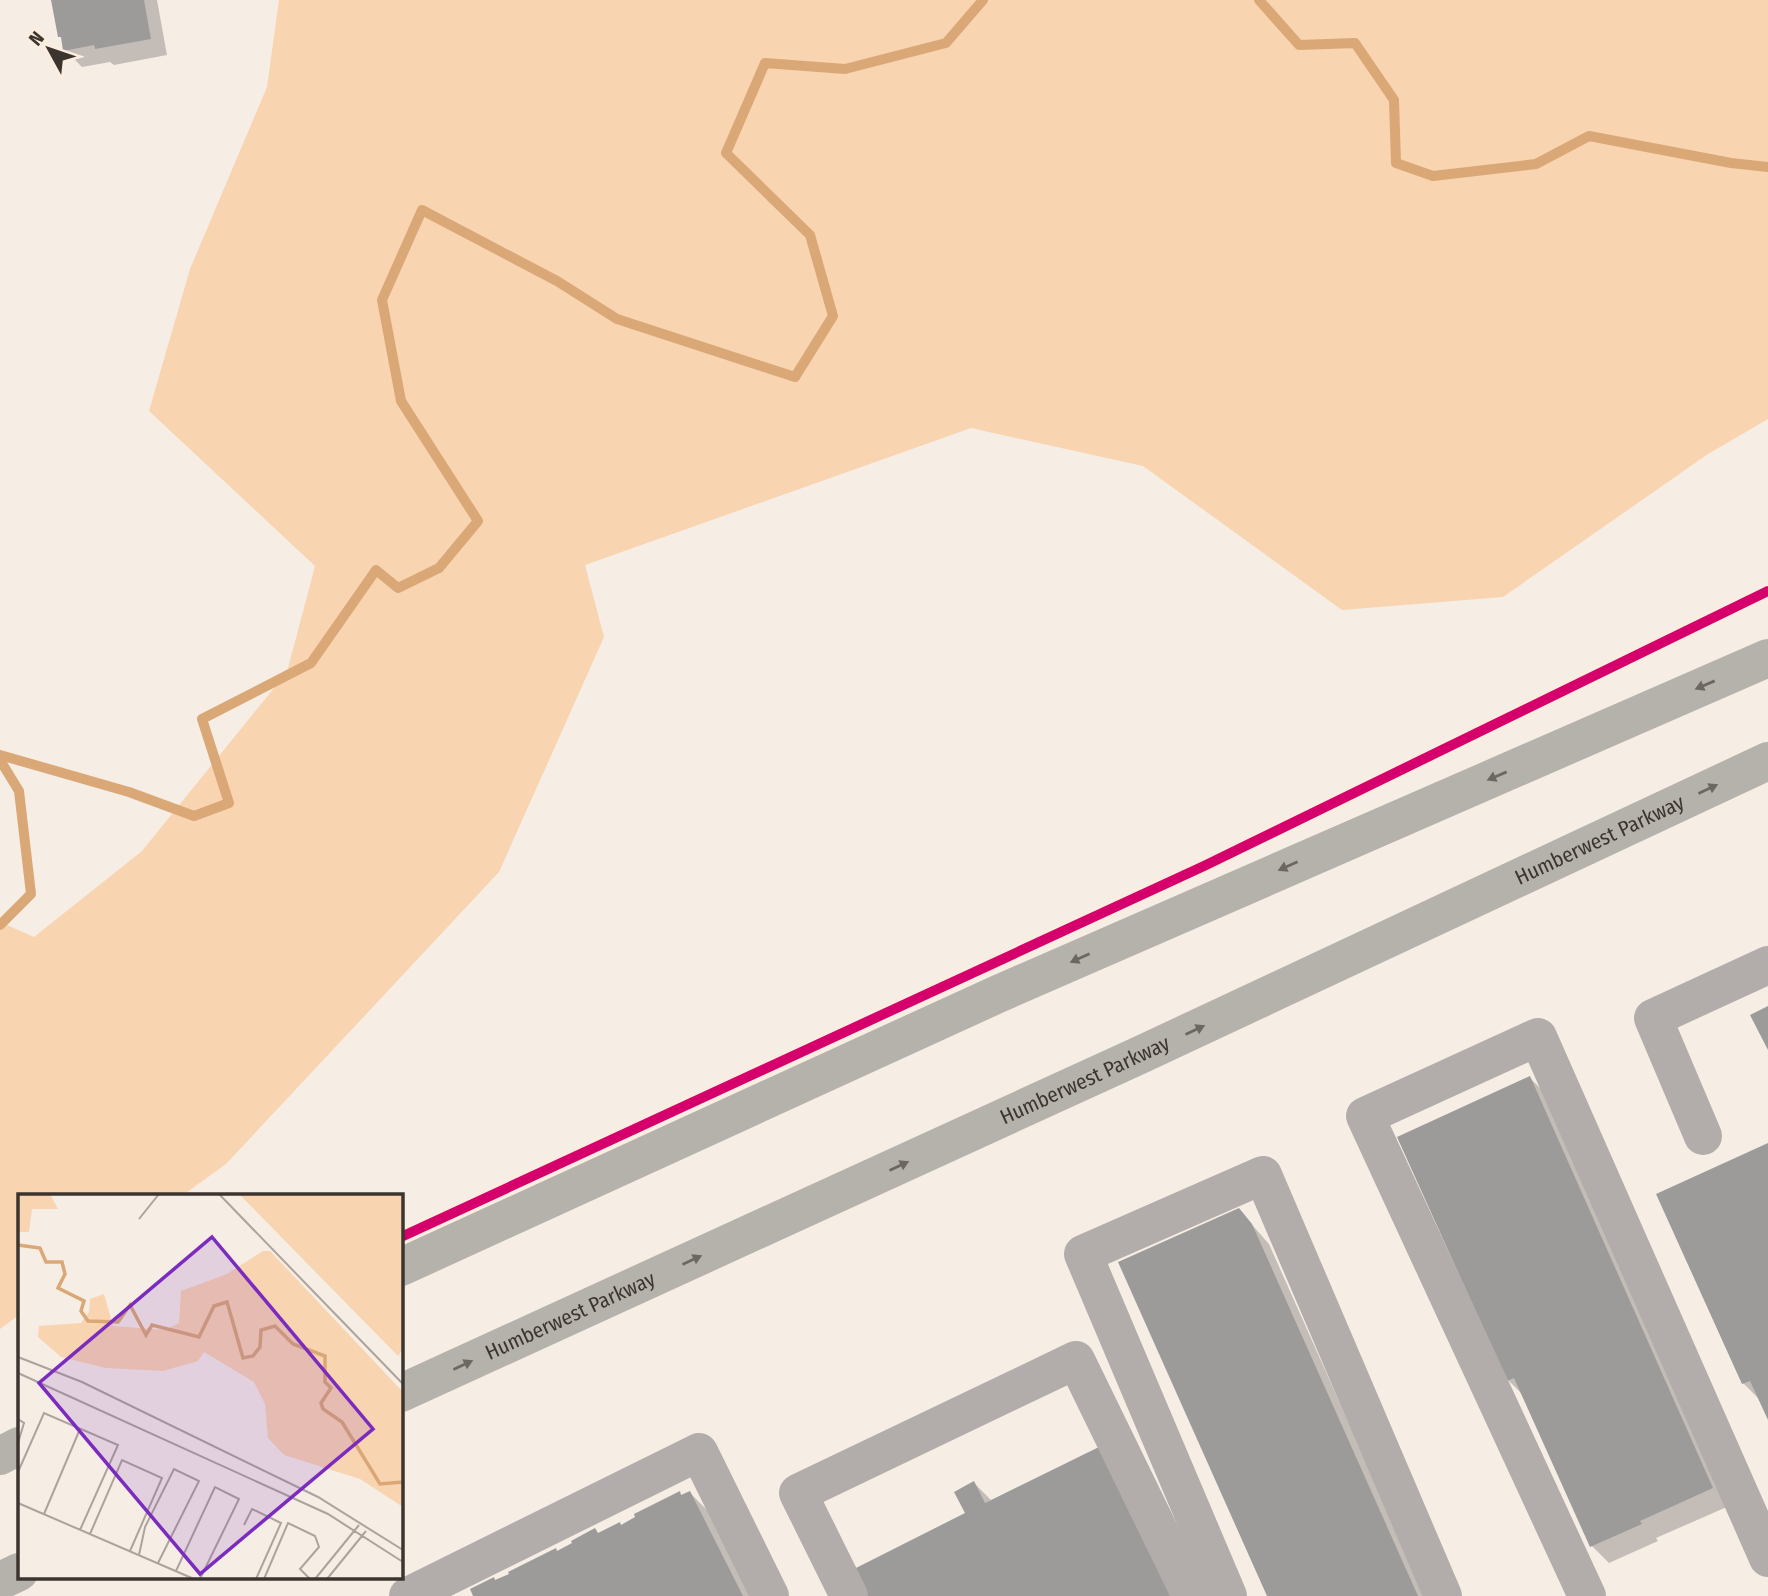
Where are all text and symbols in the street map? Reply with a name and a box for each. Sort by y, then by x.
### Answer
north arrow [14,14,84,84]
text: N [24,27,49,50]
one-way arrow [1695,680,1716,691]
one-way arrow [1486,770,1507,781]
one-way arrow [1698,784,1718,795]
street label: Humberwest Parkway [1511,789,1689,891]
one-way arrow [1278,860,1298,872]
one-way arrow [1069,953,1090,964]
one-way arrow [1185,1024,1205,1036]
street label: Humberwest Parkway [996,1030,1174,1130]
one-way arrow [889,1160,909,1171]
inset map [18,1194,402,1578]
one-way arrow [682,1254,702,1266]
street label: Humberwest Parkway [481,1265,660,1366]
one-way arrow [453,1359,473,1371]

